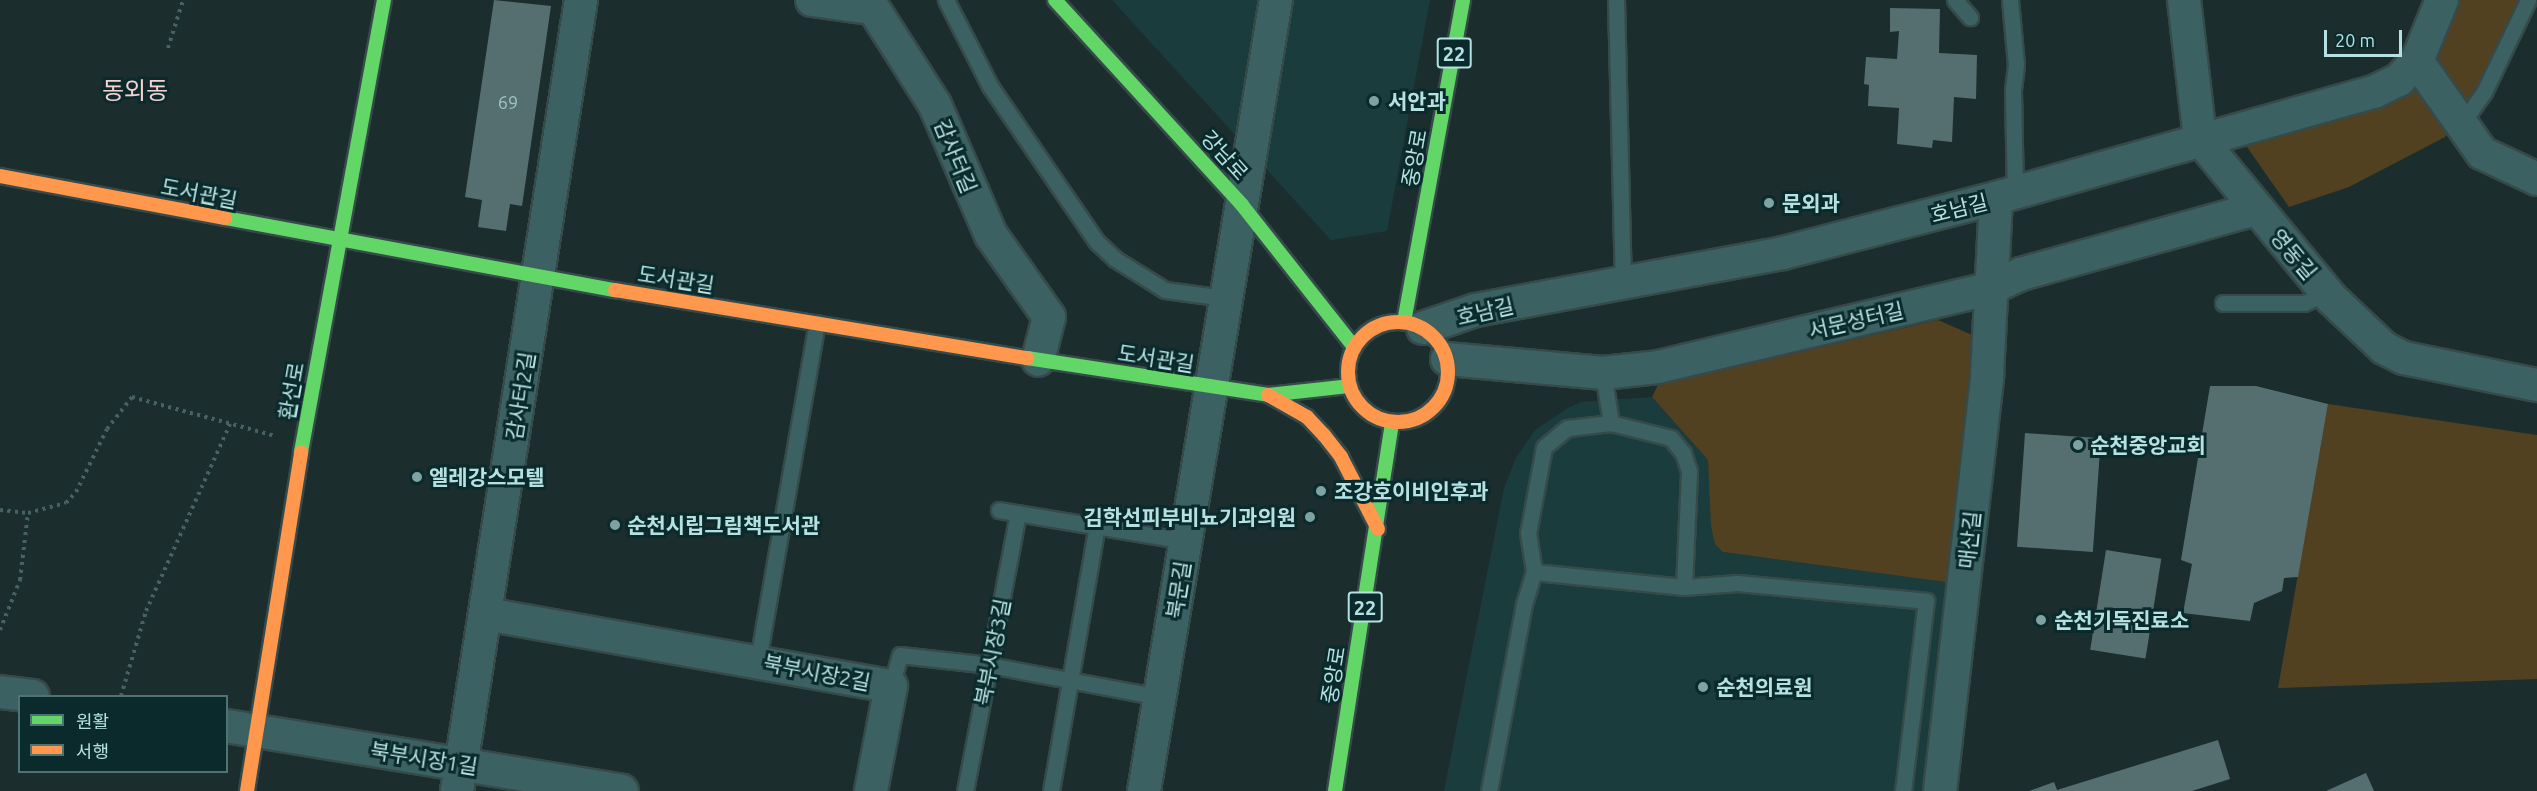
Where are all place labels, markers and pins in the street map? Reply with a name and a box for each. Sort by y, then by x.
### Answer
place label: 서안과 [1388,88,1446,114]
marker: 서안과 [1365,92,1383,110]
place label: 문외과 [1782,190,1840,216]
marker: 문외과 [1760,194,1778,212]
place label: 순천중앙교회 [2090,432,2206,458]
marker: 순천중앙교회 [2071,438,2085,452]
place label: 엘레강스모텔 [429,464,545,490]
marker: 엘레강스모텔 [410,470,424,484]
place label: 조강호이비인후과 [1334,478,1489,504]
marker: 조강호이비인후과 [1312,482,1330,500]
place label: 김학선피부비뇨기과의원 [1083,504,1296,530]
marker: 김학선피부비뇨기과의원 [1301,508,1319,526]
place label: 순천시립그림책도서관 [627,512,820,538]
marker: 순천시립그림책도서관 [608,518,622,532]
place label: 순천기독진료소 [2054,607,2189,633]
marker: 순천기독진료소 [2032,611,2050,629]
place label: 순천의료원 [1716,674,1813,700]
marker: 순천의료원 [1694,678,1712,696]

